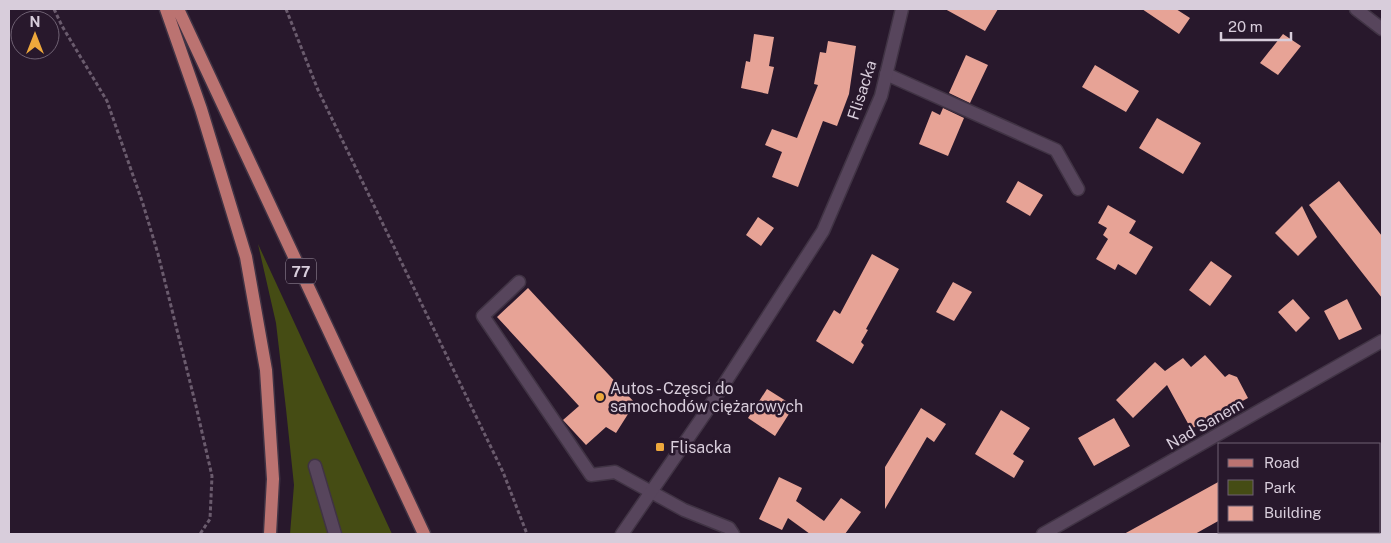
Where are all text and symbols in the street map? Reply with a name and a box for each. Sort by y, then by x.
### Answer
north arrow [10,10,60,60]
scale bar [1221,10,1291,42]
text: N [30,14,40,30]
text: 20 m [1228,18,1263,35]
street label: Flisacka [843,58,881,122]
road number: 77 [286,258,316,284]
place label: Autos - Częsci do samochodów ciężarowych [610,379,803,416]
marker: Autos - Częsci do samochodów ciężarowych [594,391,606,403]
street label: Nad Sanem [1163,394,1247,454]
place label: Flisacka [670,438,731,457]
marker: Flisacka [654,441,666,453]
legend [1218,443,1381,533]
text: Road [1264,454,1300,471]
text: Park [1264,479,1296,496]
text: Building [1264,504,1322,521]

